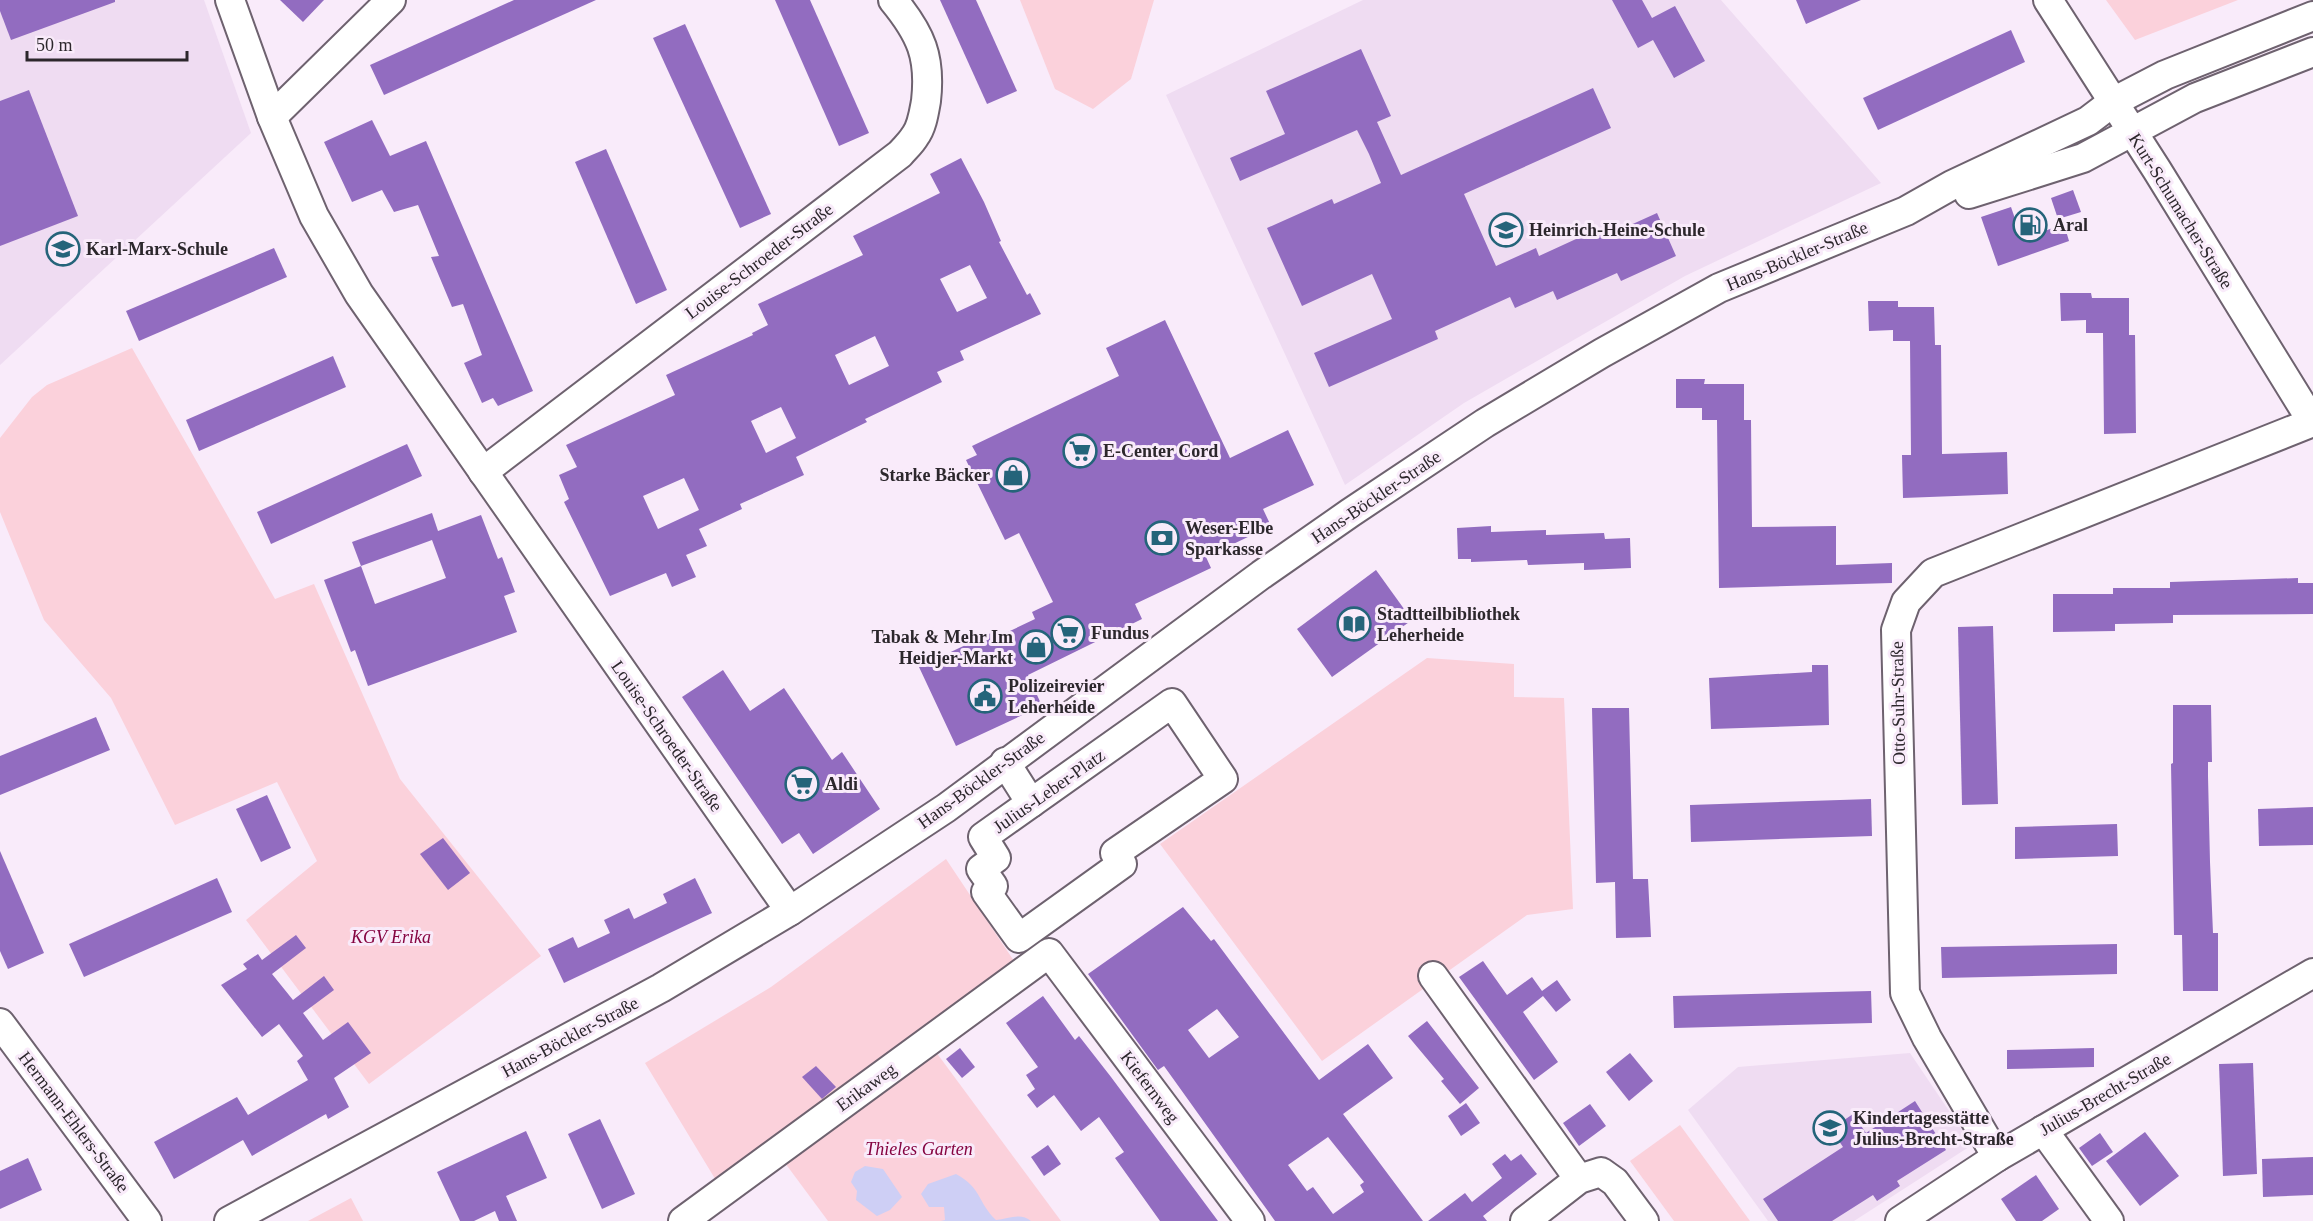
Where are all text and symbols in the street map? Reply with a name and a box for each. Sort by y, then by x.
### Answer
scale bar [27,24,188,62]
text: 50 m [36,35,73,55]
street label: Kurt-Schumacher-Straße [2125,130,2237,292]
street label: Louise-Schroeder-Straße [681,199,837,323]
fuel station icon: Aral [2012,207,2048,243]
school or university icon: Heinrich-Heine-Schule [1488,212,1524,248]
place label: Aral [2053,215,2088,235]
street label: Hans-Böckler-Straße [1723,217,1871,295]
place label: Heinrich-Heine-Schule [1529,220,1705,240]
school or university icon: Karl-Marx-Schule [45,231,81,267]
place label: Karl-Marx-Schule [86,239,228,259]
supermarket icon: E-Center Cord [1062,433,1098,469]
place label: E-Center Cord [1103,441,1218,461]
street label: Hans-Böckler-Straße [1308,446,1444,548]
shop icon: Starke Bäcker [995,457,1031,493]
place label: Starke Bäcker [880,465,990,485]
place label: Weser-Elbe Sparkasse [1185,518,1273,559]
bank icon: Weser-Elbe Sparkasse [1144,520,1180,556]
place label: Stadtteilbibliothek Leherheide [1377,604,1520,645]
library icon: Stadtteilbibliothek Leherheide [1336,606,1372,642]
supermarket icon: Fundus [1050,615,1086,651]
place label: Fundus [1091,623,1149,643]
place label: Tabak & Mehr Im Heidjer-Markt [871,627,1013,668]
shop icon: Tabak & Mehr Im Heidjer-Markt [1018,629,1054,665]
street label: Otto-Suhr-Straße [1887,641,1909,765]
street label: Louise-Schroeder-Straße [607,657,727,815]
place label: Polizeirevier Leherheide [1008,676,1105,717]
public building icon: Polizeirevier Leherheide [967,678,1003,714]
street label: Hans-Böckler-Straße [914,727,1048,833]
street label: Julius-Leber-Platz [989,745,1109,837]
supermarket icon: Aldi [784,766,820,802]
place label: Aldi [825,774,858,794]
park label: KGV Erika [350,927,431,947]
street label: Hans-Böckler-Straße [498,993,642,1081]
street label: Kiefernweg [1116,1047,1184,1127]
street label: Hermann-Ehlers-Straße [15,1048,133,1196]
street label: Julius-Brecht-Straße [2036,1048,2174,1140]
street label: Erikaweg [832,1059,900,1115]
place label: Kindertagesstätte Julius-Brecht-Straße [1853,1108,2014,1149]
school or university icon: Kindertagesstätte Julius-Brecht-Straße [1812,1110,1848,1146]
park label: Thieles Garten [865,1139,973,1159]

